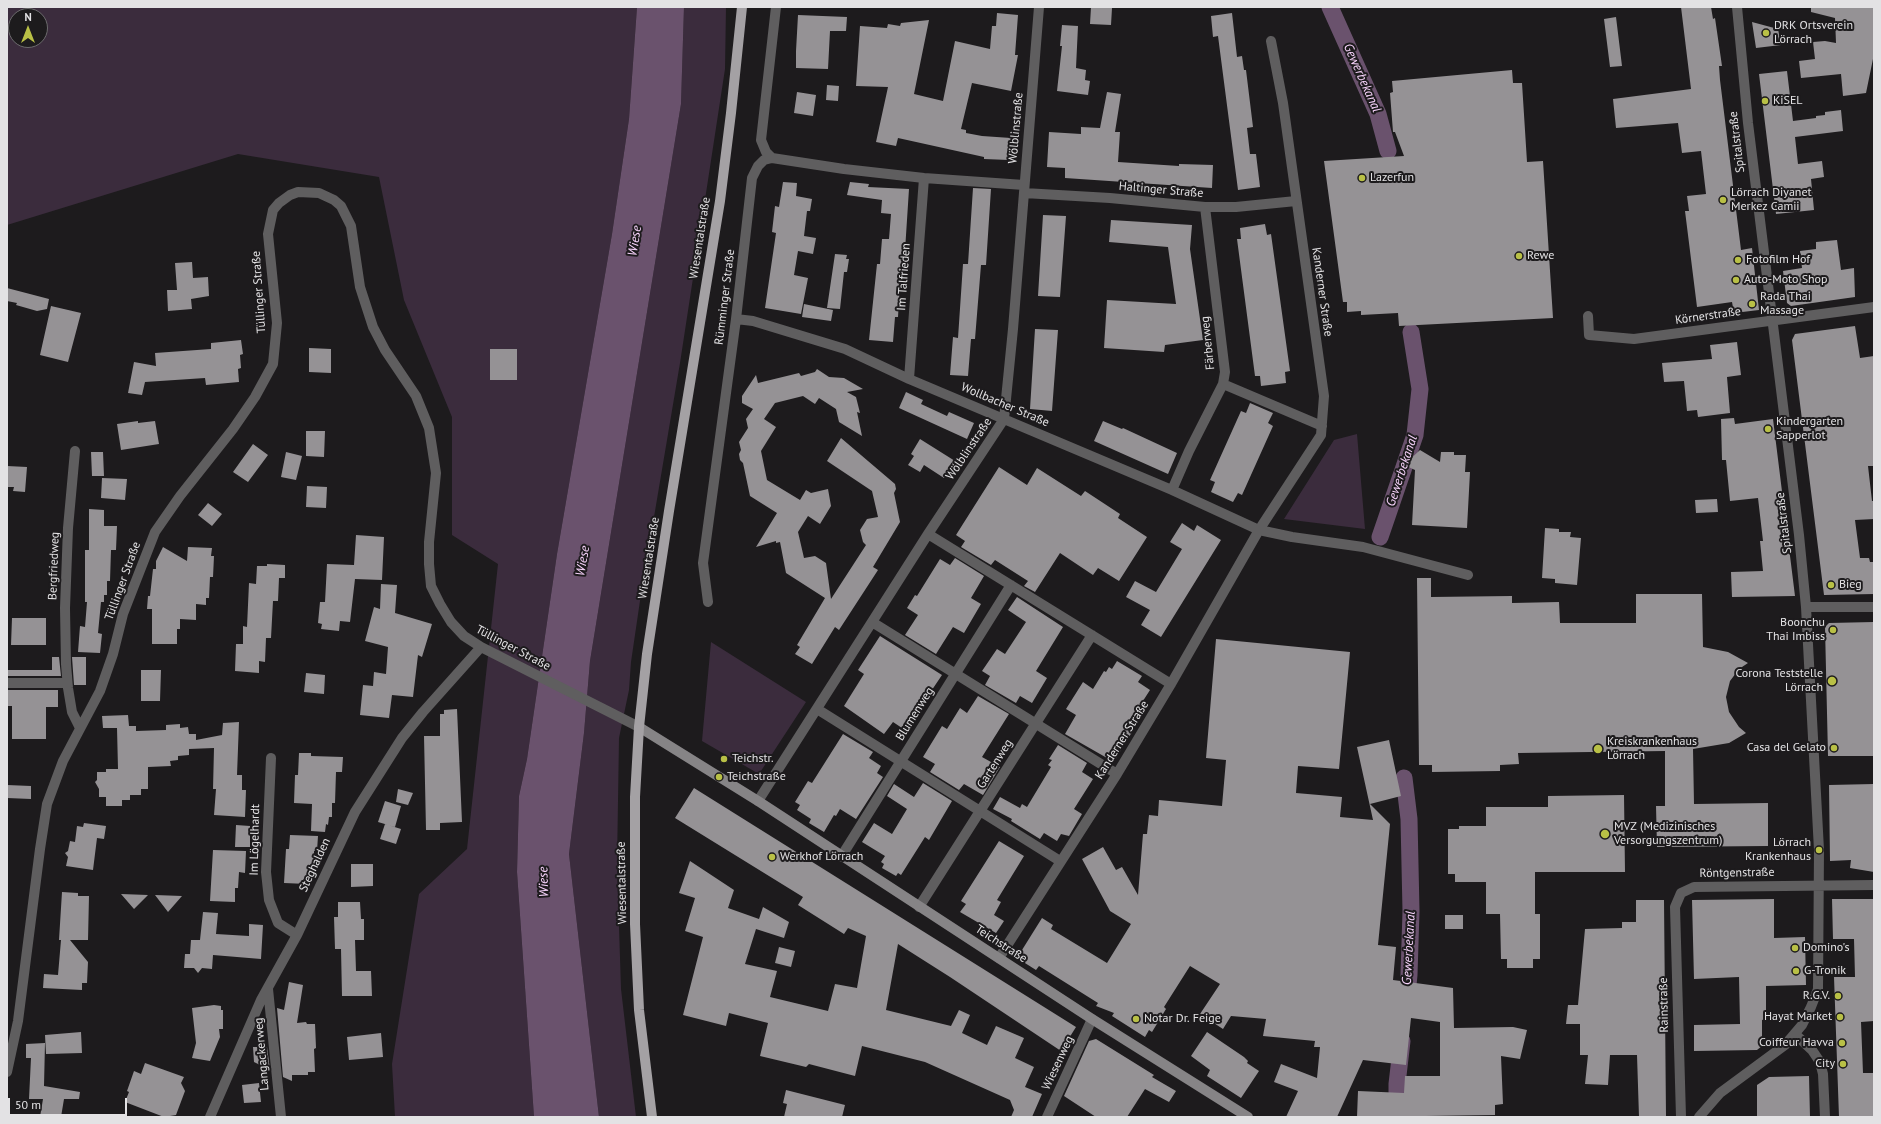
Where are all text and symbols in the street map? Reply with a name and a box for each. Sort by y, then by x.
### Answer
north arrow [8,8,48,48]
text: N [24,10,32,24]
place label: DRK Ortsverein Lörrach [1774,19,1853,47]
marker: DRK Ortsverein Lörrach [1761,28,1771,38]
water label: Gewerbekanal [1340,41,1384,115]
street label: Wölblinstraße [1006,92,1026,164]
place label: KiSEL [1773,94,1803,108]
marker: KiSEL [1760,96,1770,106]
street label: Spitalstraße [1726,110,1748,174]
place label: Lazerfun [1370,171,1414,185]
marker: Lazerfun [1357,173,1367,183]
street label: Haltinger Straße [1118,179,1204,201]
place label: Lörrach Diyanet Merkez Camii [1731,186,1812,214]
marker: Lörrach Diyanet Merkez Camii [1718,195,1728,205]
street label: Wiesentalstraße [686,196,714,280]
water label: Wiese [625,225,645,257]
street label: Im Talfrieden [894,243,914,311]
street label: Kanderner Straße [1309,247,1335,337]
street label: Rümminger Straße [712,248,738,346]
place label: Rewe [1527,249,1554,263]
street label: Tüllinger Straße [249,250,269,334]
marker: Rewe [1514,251,1524,261]
place label: Fotofilm Hof [1746,253,1810,267]
marker: Fotofilm Hof [1733,255,1743,265]
place label: Auto-Moto Shop [1744,273,1828,287]
marker: Auto-Moto Shop [1731,275,1741,285]
place label: Rada Thai Massage [1760,290,1811,318]
marker: Rada Thai Massage [1747,299,1757,309]
street label: Körnerstraße [1674,304,1742,328]
street label: Färberweg [1198,315,1218,371]
street label: Wollbacher Straße [959,380,1051,430]
street label: Wölblinstraße [943,415,995,483]
place label: Kindergarten Sapperlot [1776,415,1843,443]
marker: Kindergarten Sapperlot [1763,424,1773,434]
water label: Gewerbekanal [1383,433,1421,509]
street label: Spitalstraße [1773,491,1795,555]
street label: Wiesentalstraße [635,516,663,600]
street label: Bergfriedweg [46,532,62,600]
street label: Tüllinger Straße [102,540,144,622]
water label: Wiese [573,544,593,578]
place label: Bieg [1839,578,1862,592]
marker: Bieg [1826,580,1836,590]
place label: Boonchu Thai Imbiss [1766,616,1825,644]
street label: Tüllinger Straße [473,622,553,674]
marker: Boonchu Thai Imbiss [1828,625,1838,635]
place label: Corona Teststelle Lörrach [1735,667,1823,695]
marker: Corona Teststelle Lörrach [1826,675,1838,687]
street label: Blumenweg [893,685,937,743]
street label: Kanderner Straße [1092,698,1152,782]
place label: Kreiskrankenhaus Lörrach [1607,735,1697,763]
street label: Gartenweg [974,737,1016,791]
place label: Casa del Gelato [1747,741,1826,755]
marker: Kreiskrankenhaus Lörrach [1592,743,1604,755]
marker: Casa del Gelato [1829,743,1839,753]
place label: Teichstr. [732,752,773,766]
marker: Teichstr. [719,754,729,764]
place label: Teichstraße [727,770,786,784]
marker: Teichstraße [714,772,724,782]
street label: Im Lögelhardt [247,804,263,876]
place label: MVZ (Medizinisches Versorgungszentrum) [1614,820,1722,848]
marker: MVZ (Medizinisches Versorgungszentrum) [1599,828,1611,840]
street label: Steghalden [296,836,334,894]
place label: Lörrach Krankenhaus [1745,836,1811,864]
street label: Wiesentalstraße [614,841,630,925]
marker: Lörrach Krankenhaus [1814,845,1824,855]
place label: Werkhof Lörrach [780,850,863,864]
marker: Werkhof Lörrach [767,852,777,862]
street label: Röntgenstraße [1699,865,1775,881]
water label: Wiese [536,866,552,898]
water label: Gewerbekanal [1399,911,1419,985]
street label: Teichstraße [972,922,1030,966]
place label: Domino's [1803,941,1850,955]
marker: Domino's [1790,943,1800,953]
place label: G-Tronik [1804,964,1846,978]
marker: G-Tronik [1791,966,1801,976]
street label: Rainstraße [1656,977,1672,1033]
place label: R.G.V. [1803,989,1830,1003]
marker: R.G.V. [1833,991,1843,1001]
place label: Hayat Market [1764,1010,1832,1024]
place label: Notar Dr. Feige [1144,1012,1221,1026]
marker: Hayat Market [1835,1012,1845,1022]
marker: Notar Dr. Feige [1131,1014,1141,1024]
street label: Langackerweg [252,1017,272,1091]
street label: Wiesenweg [1039,1034,1077,1092]
place label: Coiffeur Havva [1759,1036,1834,1050]
marker: Coiffeur Havva [1837,1038,1847,1048]
place label: City [1815,1057,1835,1071]
marker: City [1838,1059,1848,1069]
scale bar [10,1090,129,1116]
text: 50 m [15,1097,41,1112]

